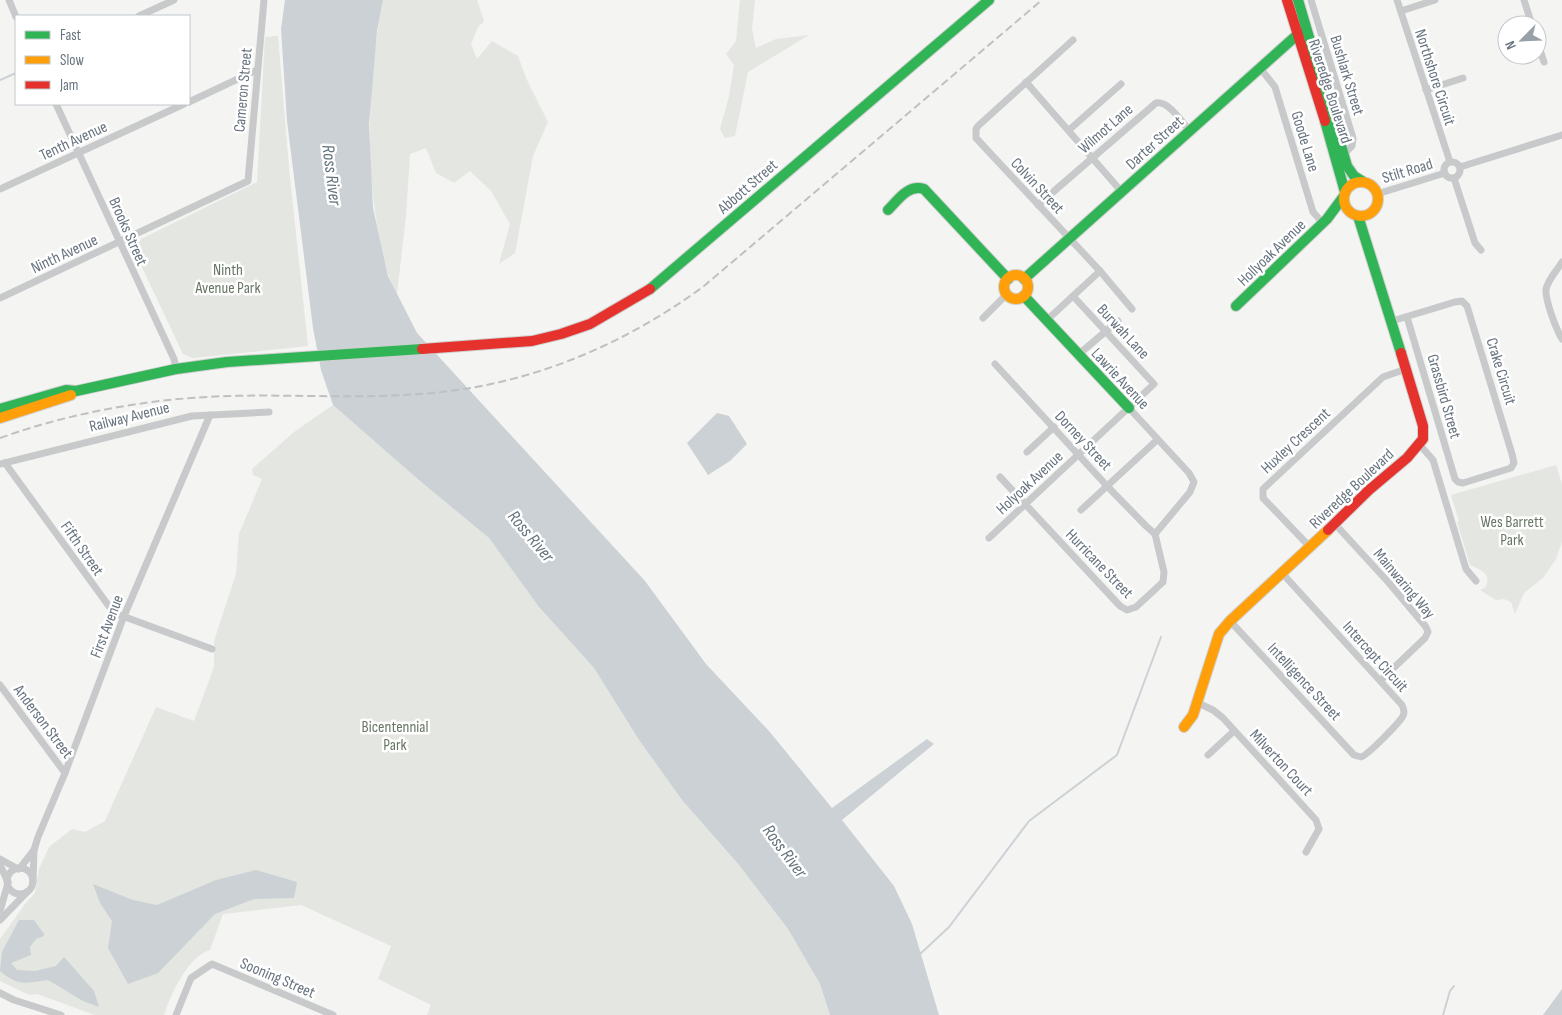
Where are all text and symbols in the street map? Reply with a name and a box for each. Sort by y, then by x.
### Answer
legend [15,15,190,105]
north arrow [1497,15,1547,65]
text: Fast [60,26,82,45]
street label: Northshore Circuit [1410,27,1459,128]
street label: Bushlark Street [1325,33,1368,118]
street label: Riveredge Boulevard [1304,37,1355,146]
text: N [1501,38,1520,52]
street label: Cameron Street [230,47,257,133]
text: Slow [60,51,84,70]
text: Jam [59,76,78,95]
street label: Wilmot Lane [1075,100,1137,158]
street label: Goode Lane [1286,109,1323,174]
street label: Darter Street [1122,112,1188,174]
street label: Tenth Avenue [37,117,110,165]
water label: Ross River [317,144,346,207]
street label: Colvin Street [1006,154,1068,218]
street label: Stilt Road [1380,155,1435,188]
street label: Abbott Street [713,156,782,219]
street label: Brooks Street [104,195,151,269]
street label: Hollyoak Avenue [1234,216,1310,290]
street label: Ninth Avenue [28,231,101,278]
park label: Ninth Avenue Park [194,261,261,298]
street label: Burwah Lane [1093,301,1153,363]
street label: Crake Circuit [1481,336,1520,407]
street label: Lawrie Avenue [1087,345,1153,414]
street label: Grassbird Street [1422,352,1465,441]
street label: Railway Avenue [87,398,171,437]
street label: Huxley Crescent [1257,404,1335,478]
street label: Dorney Street [1050,407,1115,475]
street label: Riveredge Boulevard [1306,445,1398,533]
street label: Holyoak Avenue [993,447,1067,519]
water label: Ross River [503,506,559,567]
park label: Wes Barrett Park [1480,513,1544,550]
street label: Fifth Street [56,518,107,580]
street label: Hurricane Street [1061,525,1137,603]
street label: Mainwaring Way [1369,545,1439,623]
street label: First Avenue [87,592,128,661]
street label: Intercept Circuit [1338,618,1412,696]
street label: Intelligence Street [1263,639,1345,725]
street label: Anderson Street [8,681,77,762]
park label: Bicentennial Park [362,718,428,755]
street label: Milverton Court [1245,726,1317,800]
water label: Ross River [758,821,812,883]
street label: Sooning Street [237,954,318,1003]

